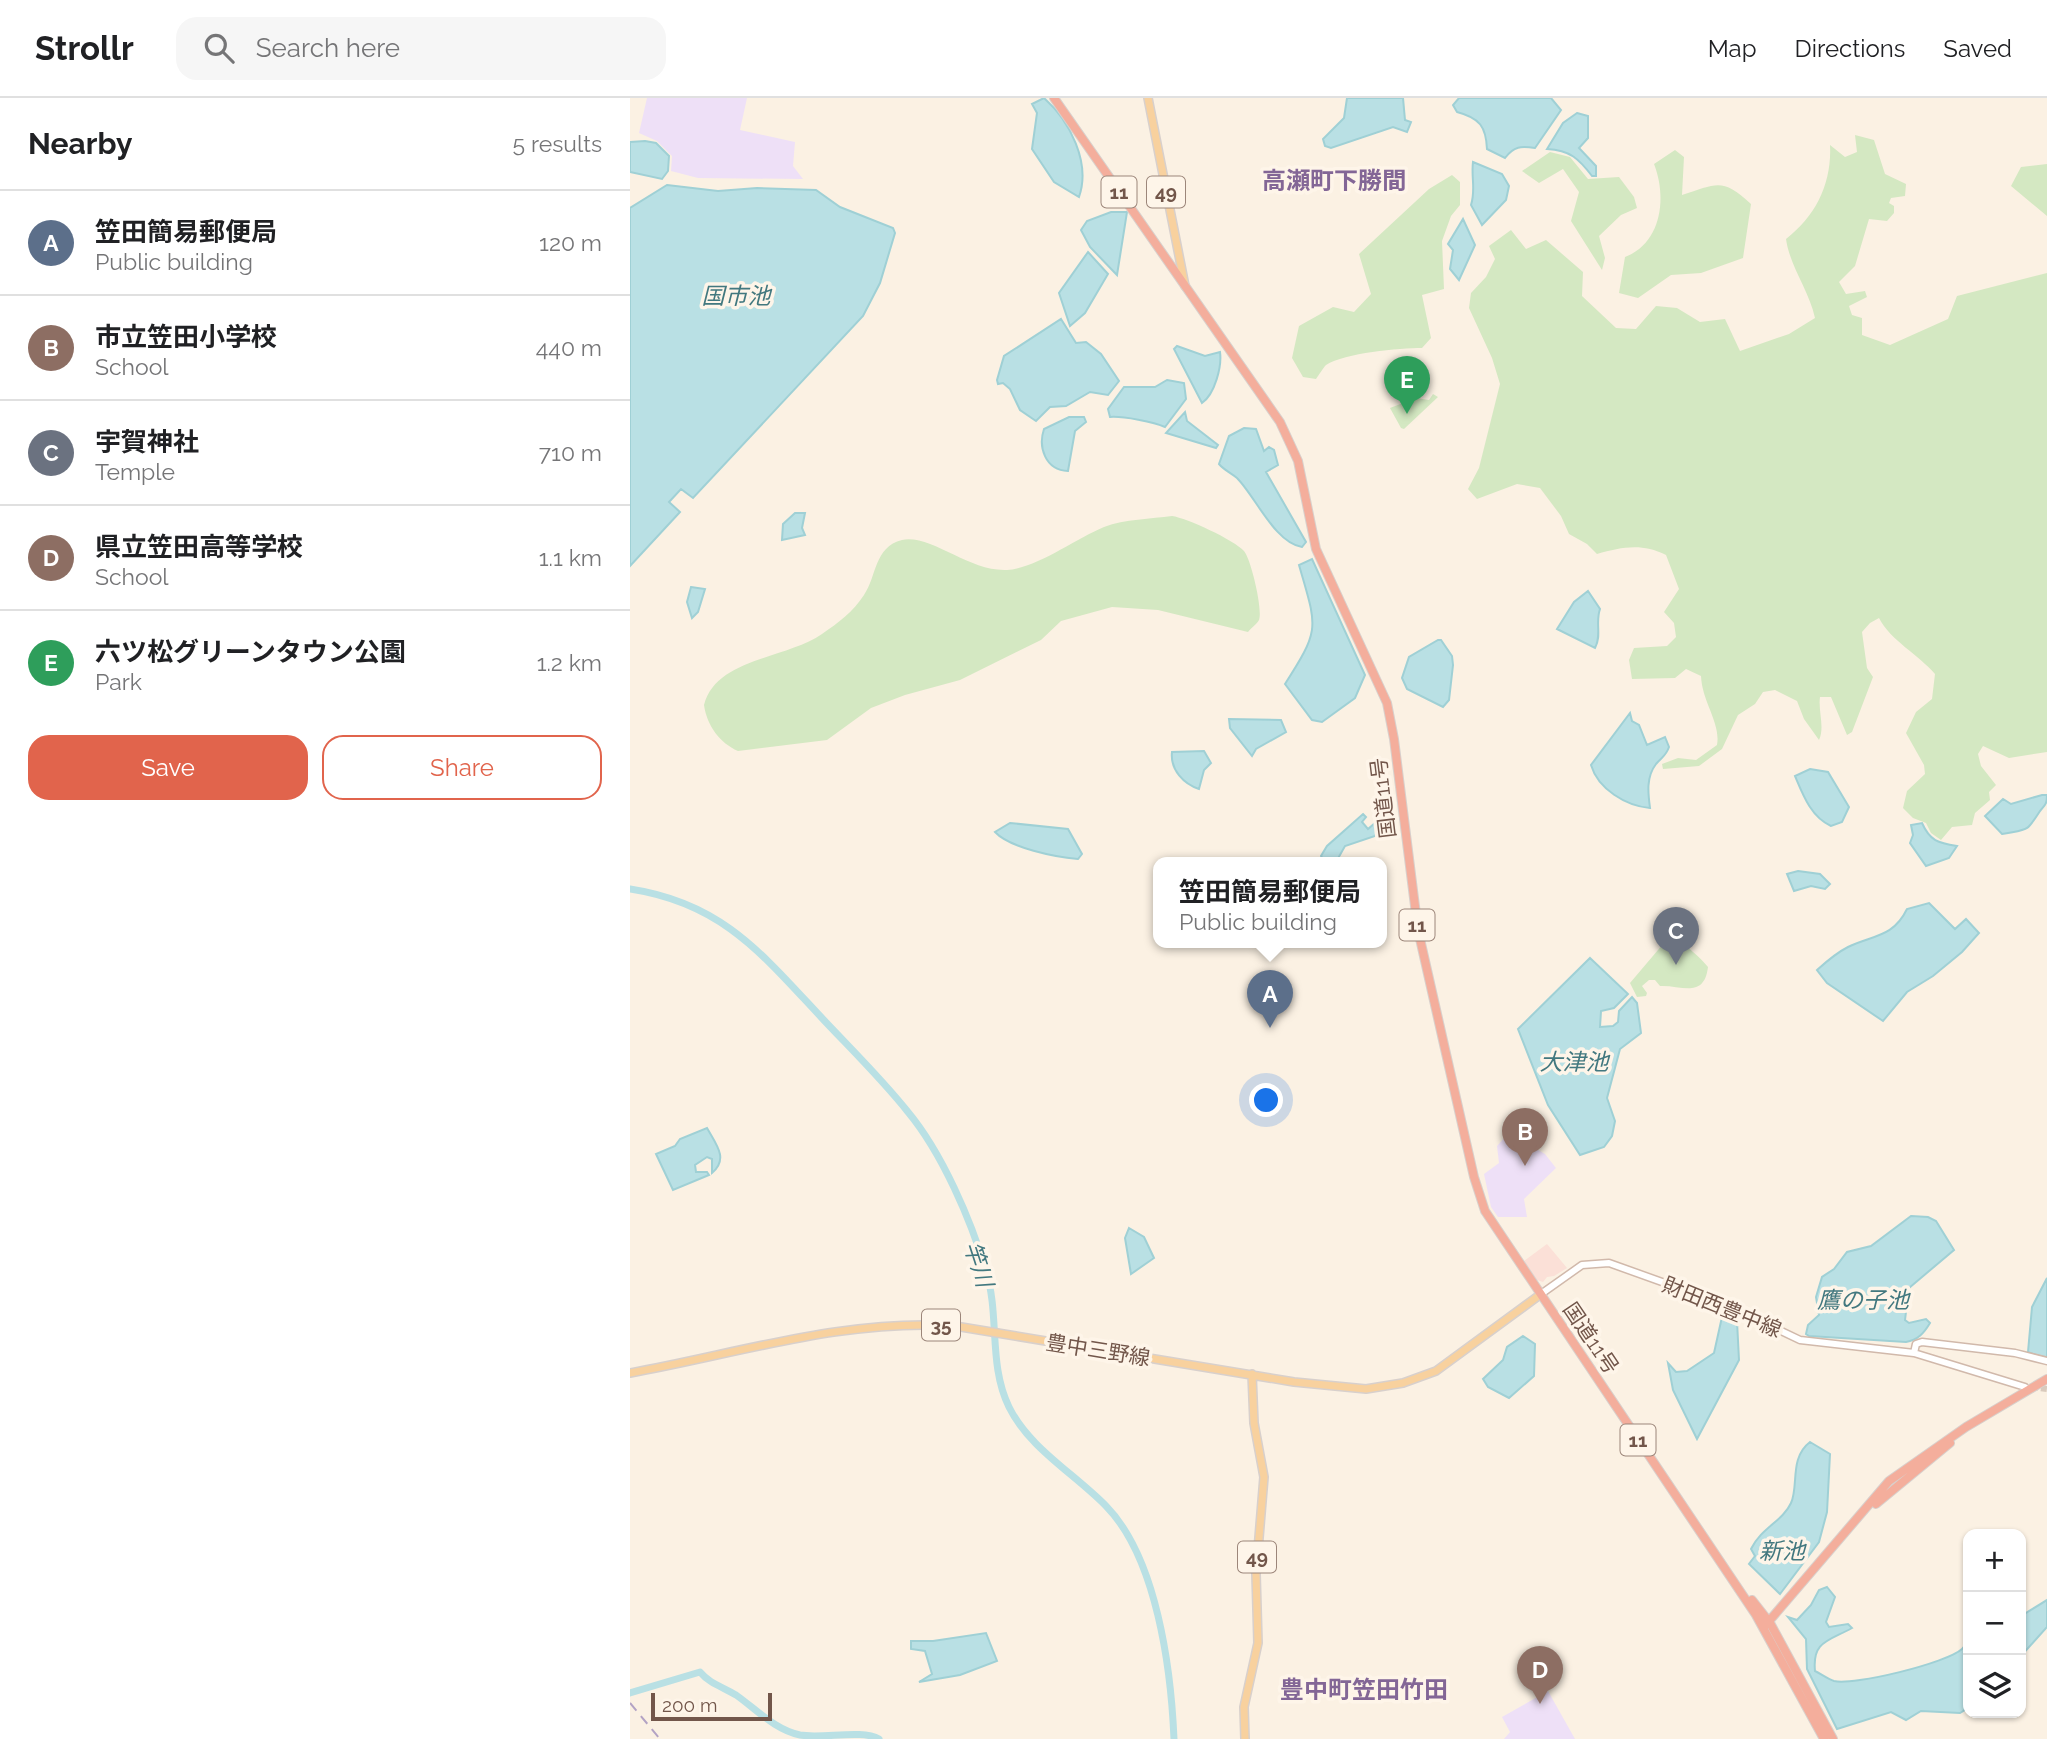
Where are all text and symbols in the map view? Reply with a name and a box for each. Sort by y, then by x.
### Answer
search box [176,17,666,80]
text: Strollr [35,29,134,68]
icon: search [200,29,238,67]
text: Search here [256,33,400,63]
text: Map [1708,34,1757,63]
text: Directions [1795,34,1905,63]
text: Saved [1943,34,2012,63]
text: Nearby [28,126,132,161]
text: 5 results [513,130,602,157]
district label: 高瀬町下勝間 [1262,166,1406,195]
road number: 11 [1102,176,1136,208]
road number: 49 [1147,176,1185,208]
text: 笠田簡易郵便局 [95,217,277,247]
text: A [43,229,59,256]
text: 120 m [539,229,602,256]
text: Public building [95,248,253,275]
water label: 国市池 [702,282,773,309]
text: 市立笠田小学校 [95,322,277,352]
text: B [43,334,59,361]
text: 440 m [536,334,602,361]
text: School [95,353,169,380]
pin: E [1384,356,1430,414]
text: 宇賀神社 [95,427,199,457]
text: C [43,439,59,466]
text: 710 m [539,439,602,466]
text: Temple [95,458,175,485]
text: 県立笠田高等学校 [95,532,303,562]
text: D [43,544,59,571]
text: 1.1 km [539,544,602,571]
text: School [95,563,169,590]
text: 六ツ松グリーンタウン公園 [95,637,406,667]
text: E [44,649,58,676]
text: 1.2 km [537,649,602,676]
text: Park [95,668,142,695]
button: Save [28,735,308,800]
button: Share [322,735,602,800]
street label: 国道11号 [1366,756,1400,840]
popup [1153,857,1387,948]
text: 笠田簡易郵便局 [1179,877,1361,907]
pin: C [1653,907,1699,965]
text: Public building [1179,908,1337,935]
road number: 11 [1400,910,1434,940]
pin: A [1247,970,1293,1028]
water label: 大津池 [1540,1048,1611,1075]
your location [1249,1083,1283,1117]
pin: B [1502,1108,1548,1166]
water label: 竿川 [959,1238,1000,1293]
street label: 財田西豊中線 [1659,1272,1785,1342]
water label: 鷹の子池 [1817,1286,1911,1313]
street label: 国道11号 [1558,1297,1624,1379]
road number: 35 [922,1310,960,1340]
street label: 豊中三野線 [1044,1329,1152,1371]
road number: 11 [1620,1424,1656,1456]
map controls [1963,1529,2026,1718]
button: + [1963,1529,2026,1592]
water label: 新池 [1759,1537,1807,1564]
road number: 49 [1238,1541,1276,1572]
button: − [1963,1592,2026,1655]
pin: D [1517,1646,1563,1704]
button: layers [1963,1655,2026,1718]
district label: 豊中町笠田竹田 [1280,1675,1448,1704]
scale bar [651,1690,772,1722]
text: 200 m [662,1694,717,1716]

